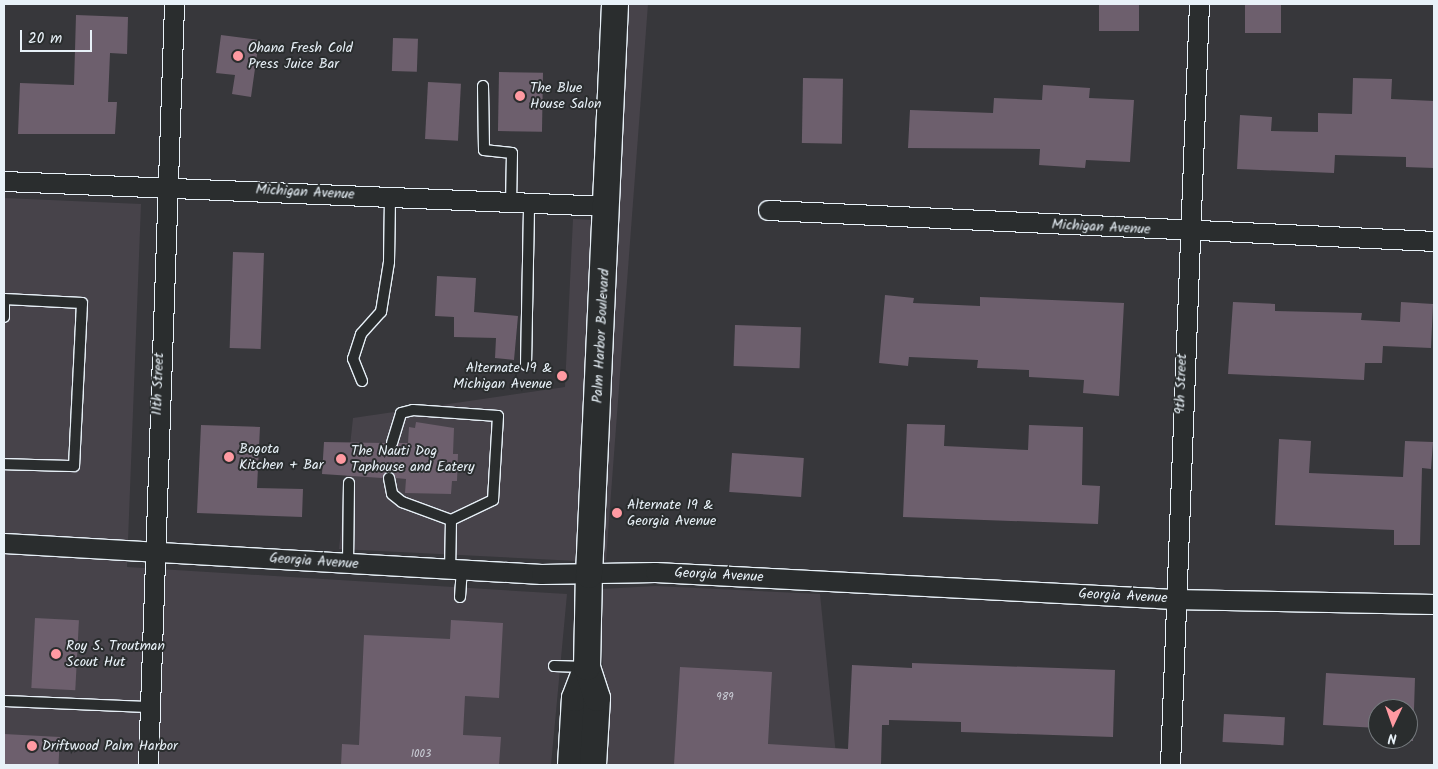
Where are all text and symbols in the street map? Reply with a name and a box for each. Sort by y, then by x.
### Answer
scale bar [22,20,95,52]
text: 20 m [28,27,62,51]
place label: Ohana Fresh Cold Press Juice Bar [248,40,353,72]
marker: Ohana Fresh Cold Press Juice Bar [232,50,244,62]
place label: The Blue House Salon [530,80,602,112]
marker: The Blue House Salon [514,90,526,102]
street label: Michigan Avenue [255,181,355,203]
street label: Michigan Avenue [1051,216,1151,238]
street label: Palm Harbor Boulevard [589,268,613,404]
street label: 11th Street [149,352,167,416]
street label: 9th Street [1172,353,1190,415]
place label: Alternate 19 & Michigan Avenue [453,360,552,392]
marker: Alternate 19 & Michigan Avenue [556,370,568,382]
place label: Bogota Kitchen + Bar [239,441,323,474]
place label: The Nauti Dog Taphouse and Eatery [351,443,475,476]
marker: Bogota Kitchen + Bar [223,451,235,463]
marker: The Nauti Dog Taphouse and Eatery [335,453,347,465]
place label: Alternate 19 & Georgia Avenue [627,497,716,530]
marker: Alternate 19 & Georgia Avenue [611,507,623,519]
street label: Georgia Avenue [269,550,359,572]
street label: Georgia Avenue [674,564,764,586]
street label: Georgia Avenue [1078,585,1168,607]
place label: Roy S. Troutman Scout Hut [66,638,165,670]
marker: Roy S. Troutman Scout Hut [50,648,62,660]
house number: 989 [716,690,734,704]
north arrow [1368,699,1418,749]
text: N [1387,727,1397,749]
place label: Driftwood Palm Harbor [42,738,178,754]
marker: Driftwood Palm Harbor [26,740,38,752]
house number: 1003 [411,747,431,761]

